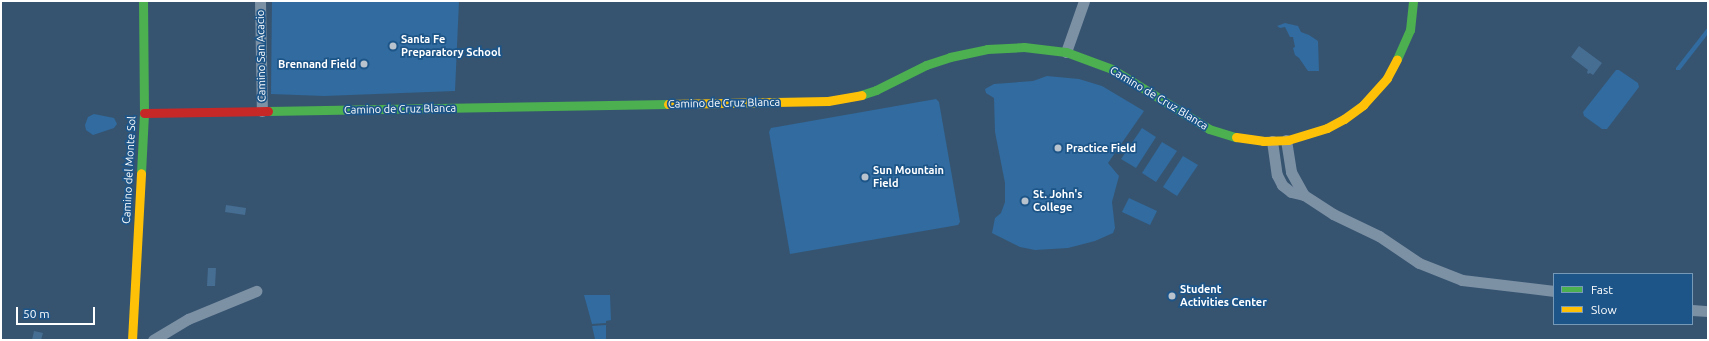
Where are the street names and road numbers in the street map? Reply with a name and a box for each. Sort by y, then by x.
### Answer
street label: Camino San Acacio [254,10,268,102]
street label: Camino de Cruz Blanca [1108,63,1210,133]
street label: Camino de Cruz Blanca [668,95,780,111]
street label: Camino de Cruz Blanca [344,101,456,117]
street label: Camino del Monte Sol [120,116,138,224]

